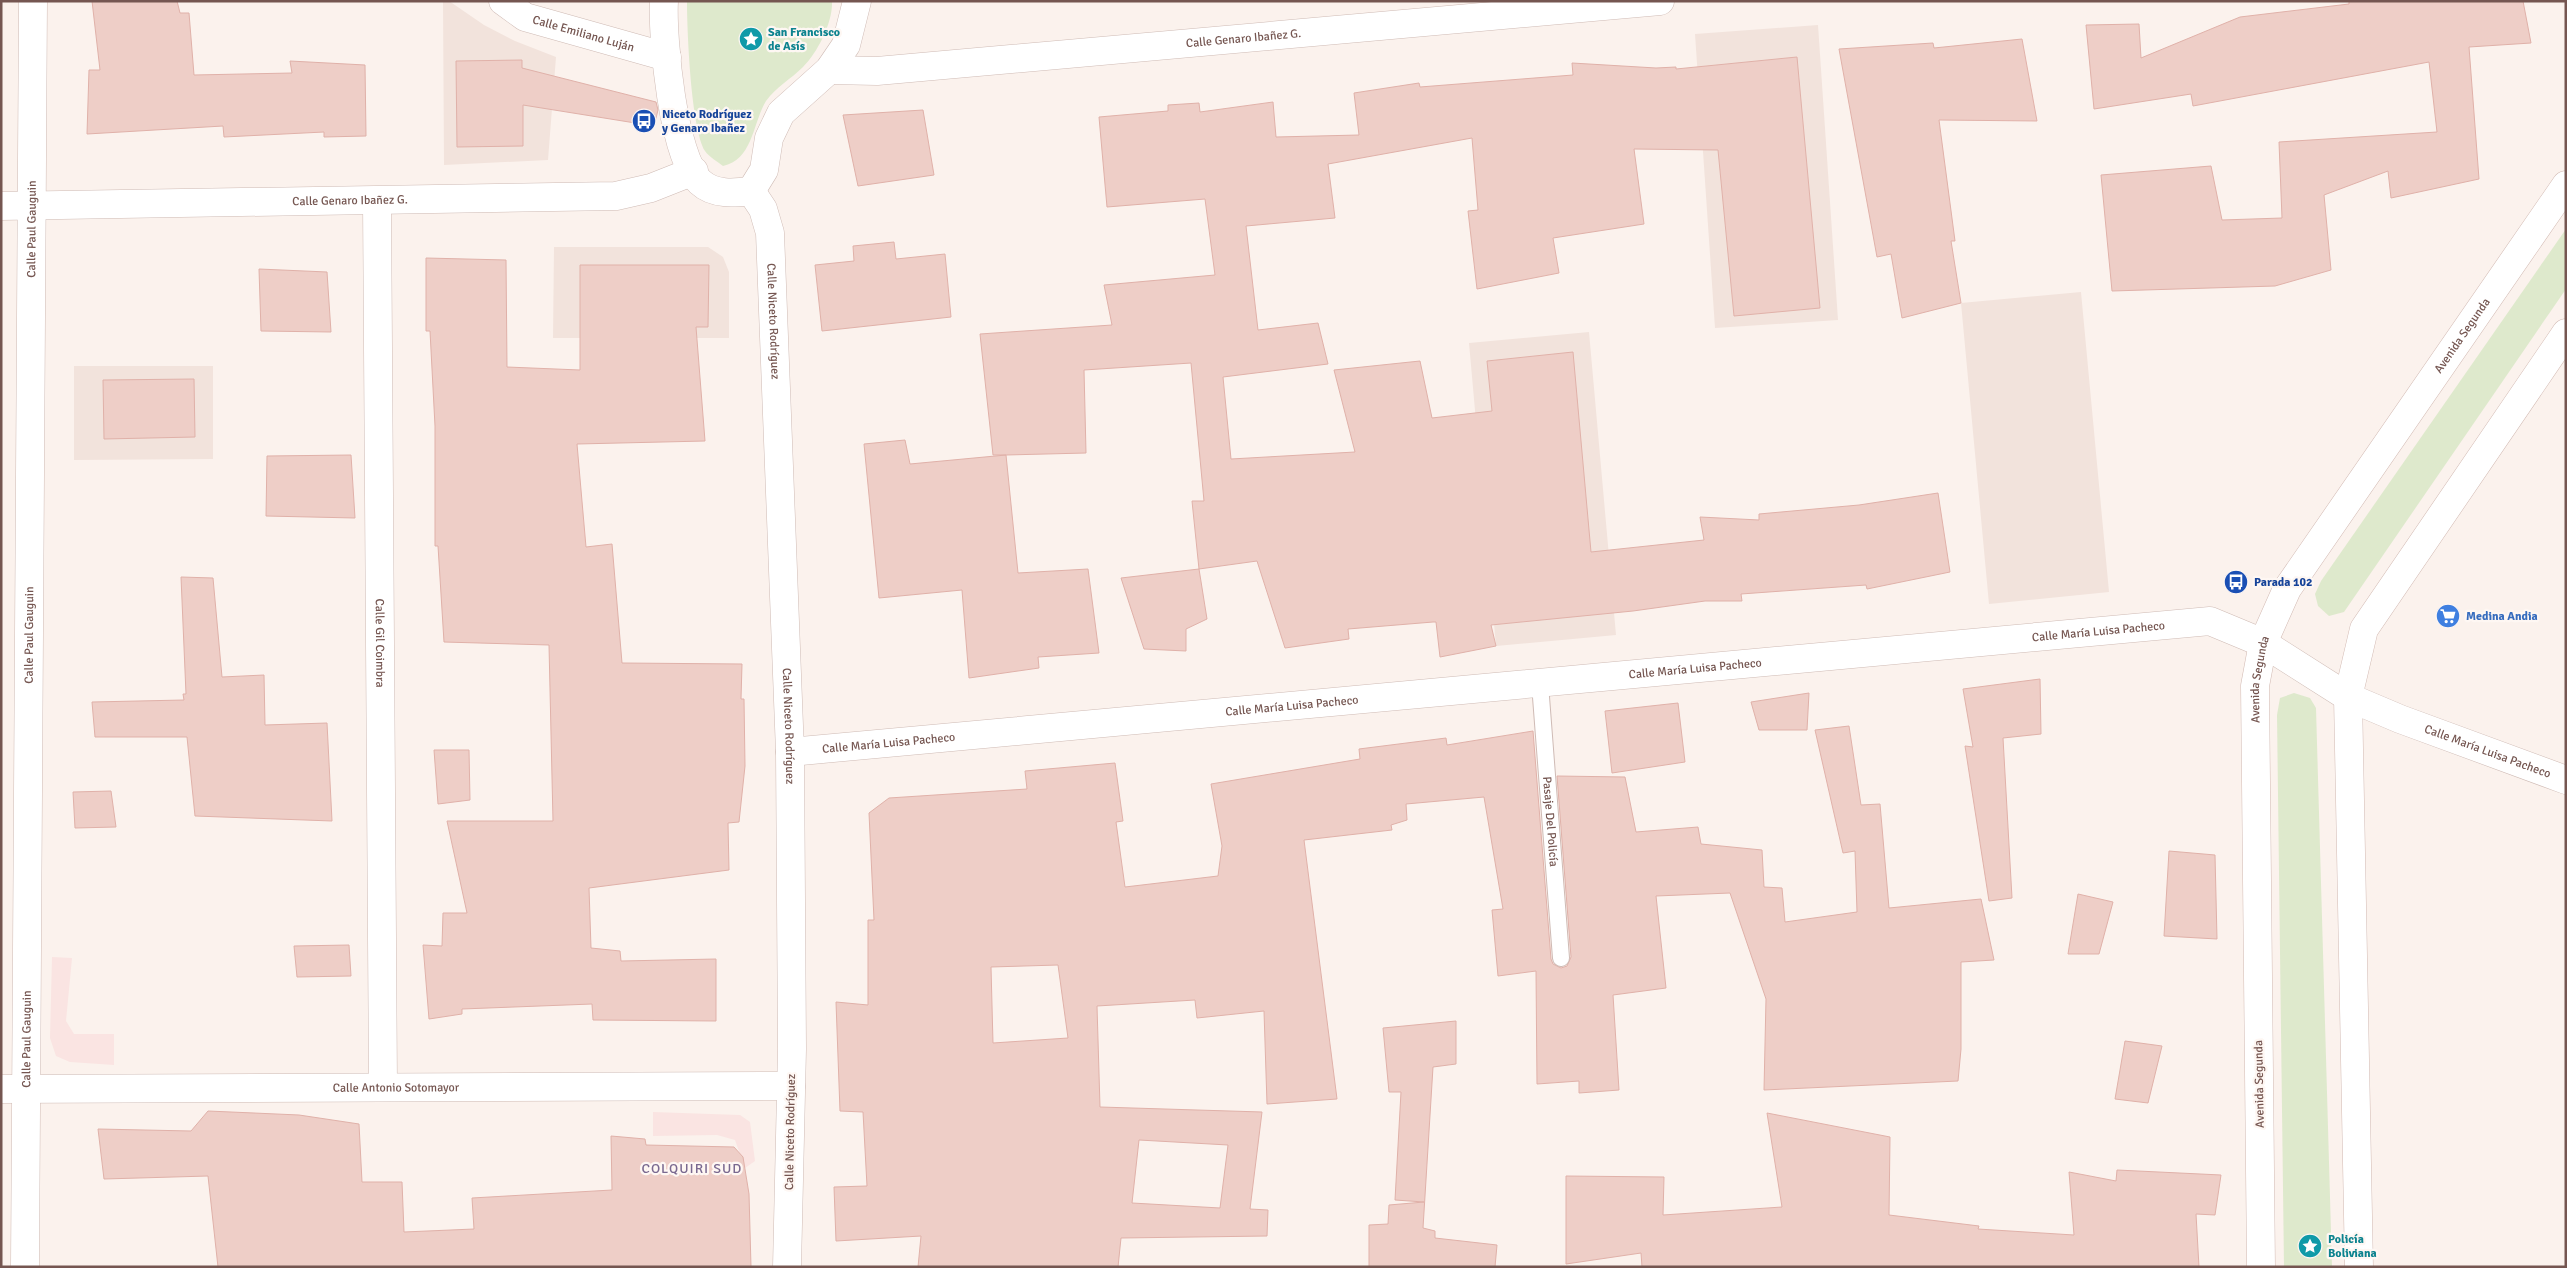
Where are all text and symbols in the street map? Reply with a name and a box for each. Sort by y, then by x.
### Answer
street label: Calle Emiliano Luján [531,12,636,55]
place label: San Francisco de Asís [768,25,840,54]
place icon: San Francisco de Asís [738,26,764,52]
street label: Calle Genaro Ibañez G. [1185,26,1302,51]
place label: Niceto Rodríguez y Genaro Ibañez [661,107,752,136]
bus stop icon: Niceto Rodríguez y Genaro Ibañez [631,108,657,134]
street label: Calle Paul Gauguin [24,180,40,278]
street label: Calle Genaro Ibañez G. [292,192,408,209]
street label: Calle Niceto Rodríguez [763,263,783,380]
street label: Avenida Segunda [2431,295,2494,376]
bus stop icon: Parada 102 [2223,569,2249,595]
place label: Parada 102 [2254,575,2312,590]
street label: Calle Paul Gauguin [22,586,37,684]
street label: Calle Gil Coimbra [372,598,387,688]
supermarket icon: Medina Andia [2435,603,2461,629]
place label: Medina Andia [2466,609,2538,624]
street label: Calle María Luisa Pacheco [2031,618,2166,645]
street label: Avenida Segunda [2248,634,2273,723]
street label: Calle María Luisa Pacheco [1628,655,1762,683]
street label: Calle Niceto Rodríguez [779,667,797,784]
street label: Calle María Luisa Pacheco [1225,693,1359,720]
street label: Calle María Luisa Pacheco [2422,722,2553,782]
street label: Calle María Luisa Pacheco [821,730,956,757]
street label: Pasaje Del Policía [1539,776,1561,867]
street label: Calle Paul Gauguin [19,990,35,1088]
street label: Avenida Segunda [2251,1040,2268,1128]
street label: Calle Niceto Rodríguez [782,1074,799,1190]
street label: Calle Antonio Sotomayor [333,1080,460,1096]
district label: COLQUIRI SUD [642,1160,742,1177]
place label: Policía Boliviana [2328,1232,2377,1261]
place icon: Policía Boliviana [2297,1233,2323,1259]

